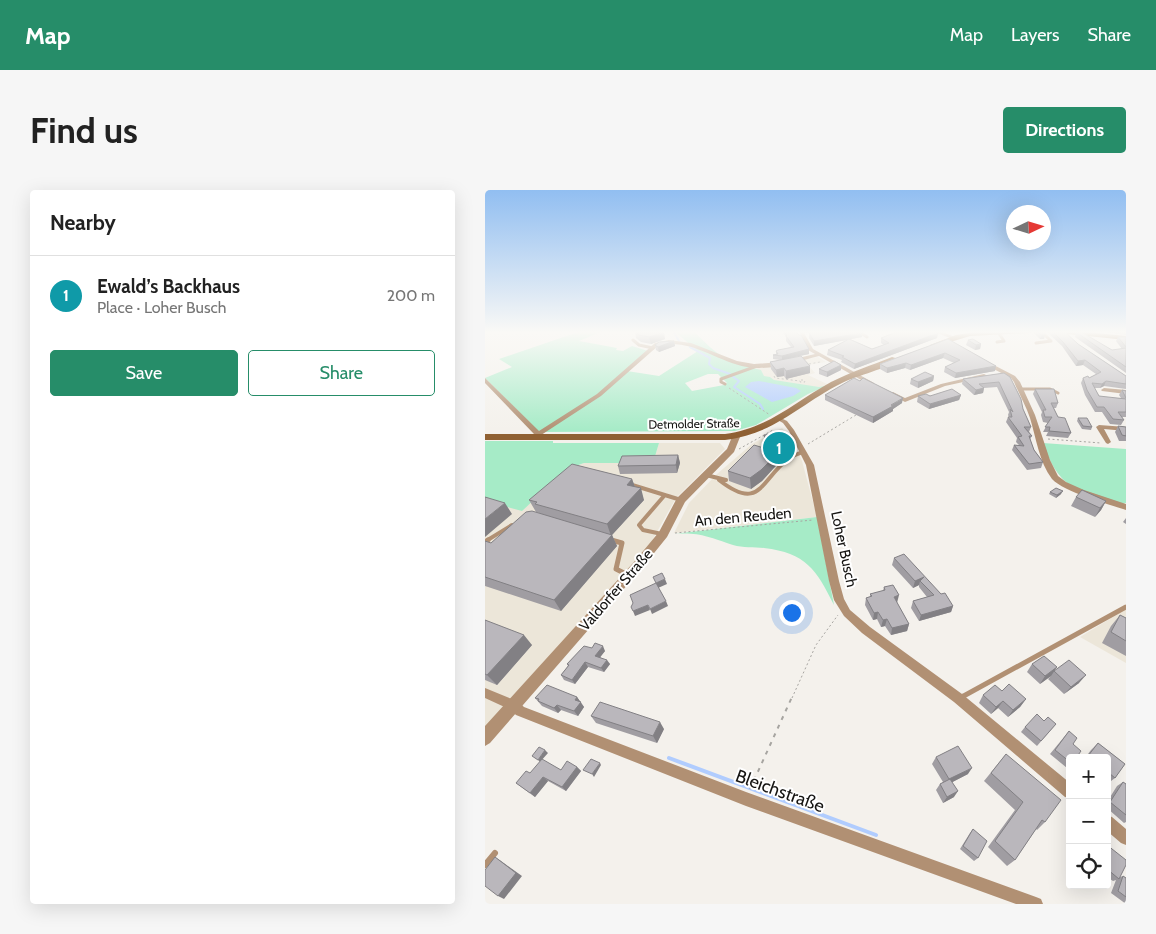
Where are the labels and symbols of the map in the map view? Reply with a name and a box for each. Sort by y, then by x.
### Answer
north arrow [1006,205,1051,250]
street label: Detmolder Straße [648,415,740,432]
pin: 1 [763,429,795,467]
street label: An den Reuden [694,504,792,530]
street label: Loher Busch [827,509,861,589]
street label: Valdorfer Straße [575,545,657,635]
your location [779,600,805,626]
street label: Bleichstraße [733,765,827,817]

